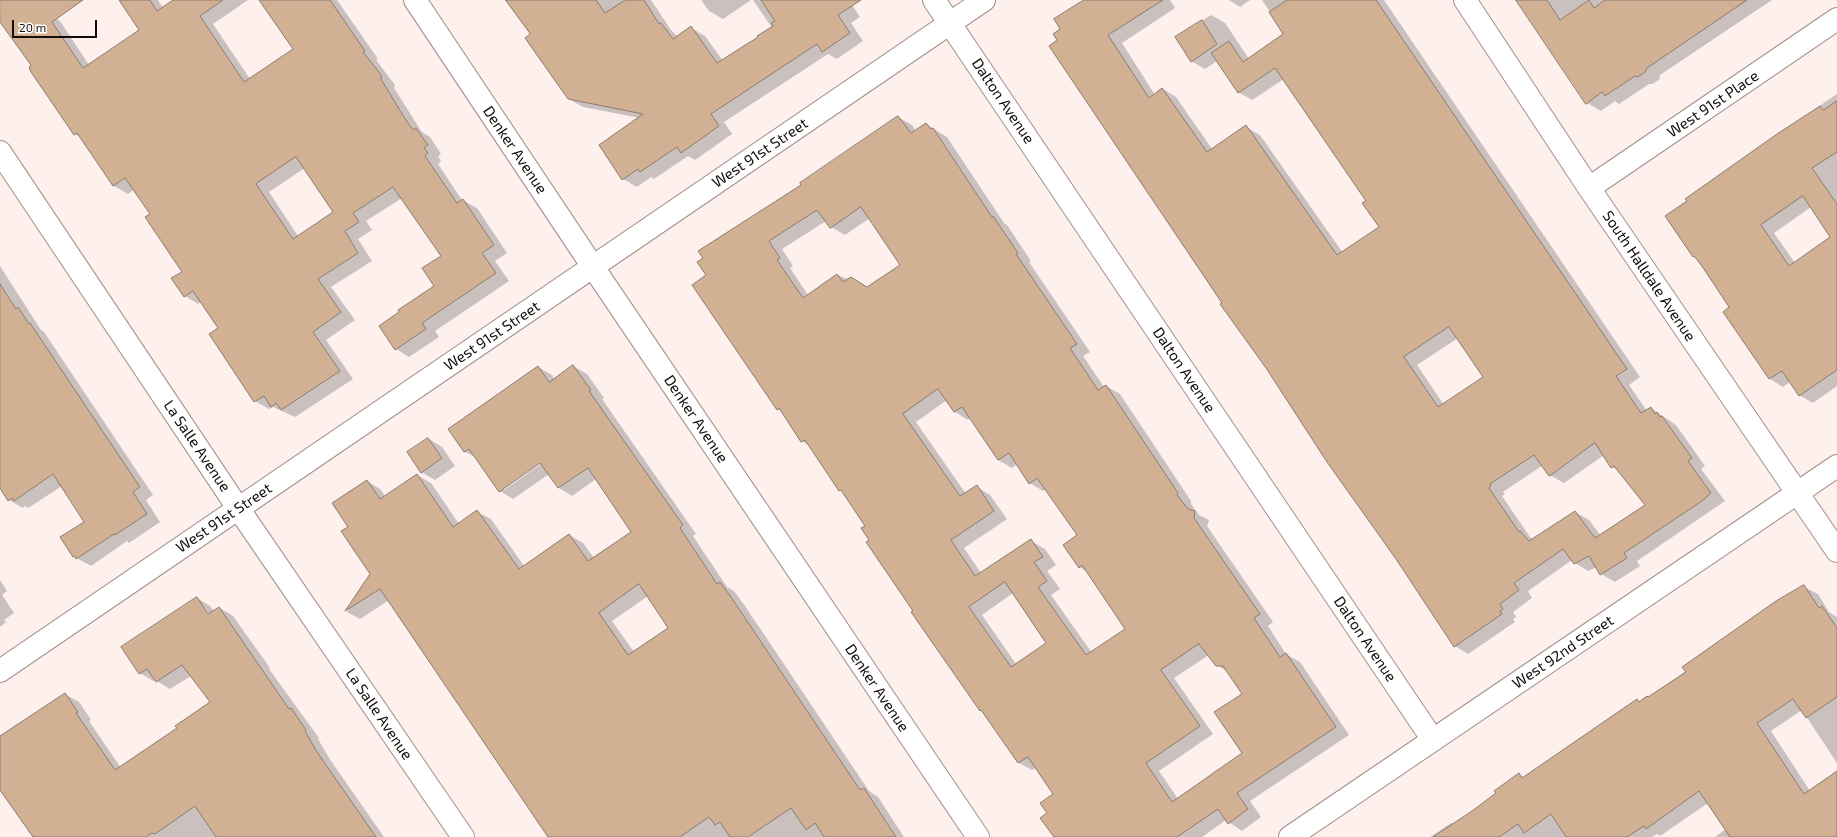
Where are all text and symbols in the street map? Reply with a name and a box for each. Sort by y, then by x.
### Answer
scale bar [14,12,99,38]
text: 20 m [19,20,46,34]
street label: Dalton Avenue [968,55,1038,147]
street label: West 91st Place [1664,67,1762,141]
street label: Denker Avenue [479,103,551,197]
street label: West 91st Street [709,114,811,192]
street label: South Halldale Avenue [1599,207,1699,345]
street label: West 91st Street [441,297,543,375]
street label: Dalton Avenue [1149,324,1219,416]
street label: Denker Avenue [660,372,732,466]
street label: La Salle Avenue [160,397,234,495]
street label: West 91st Street [173,479,275,557]
street label: Dalton Avenue [1330,593,1400,685]
street label: West 92nd Street [1509,612,1617,692]
street label: Denker Avenue [841,641,913,735]
street label: La Salle Avenue [342,665,416,763]

